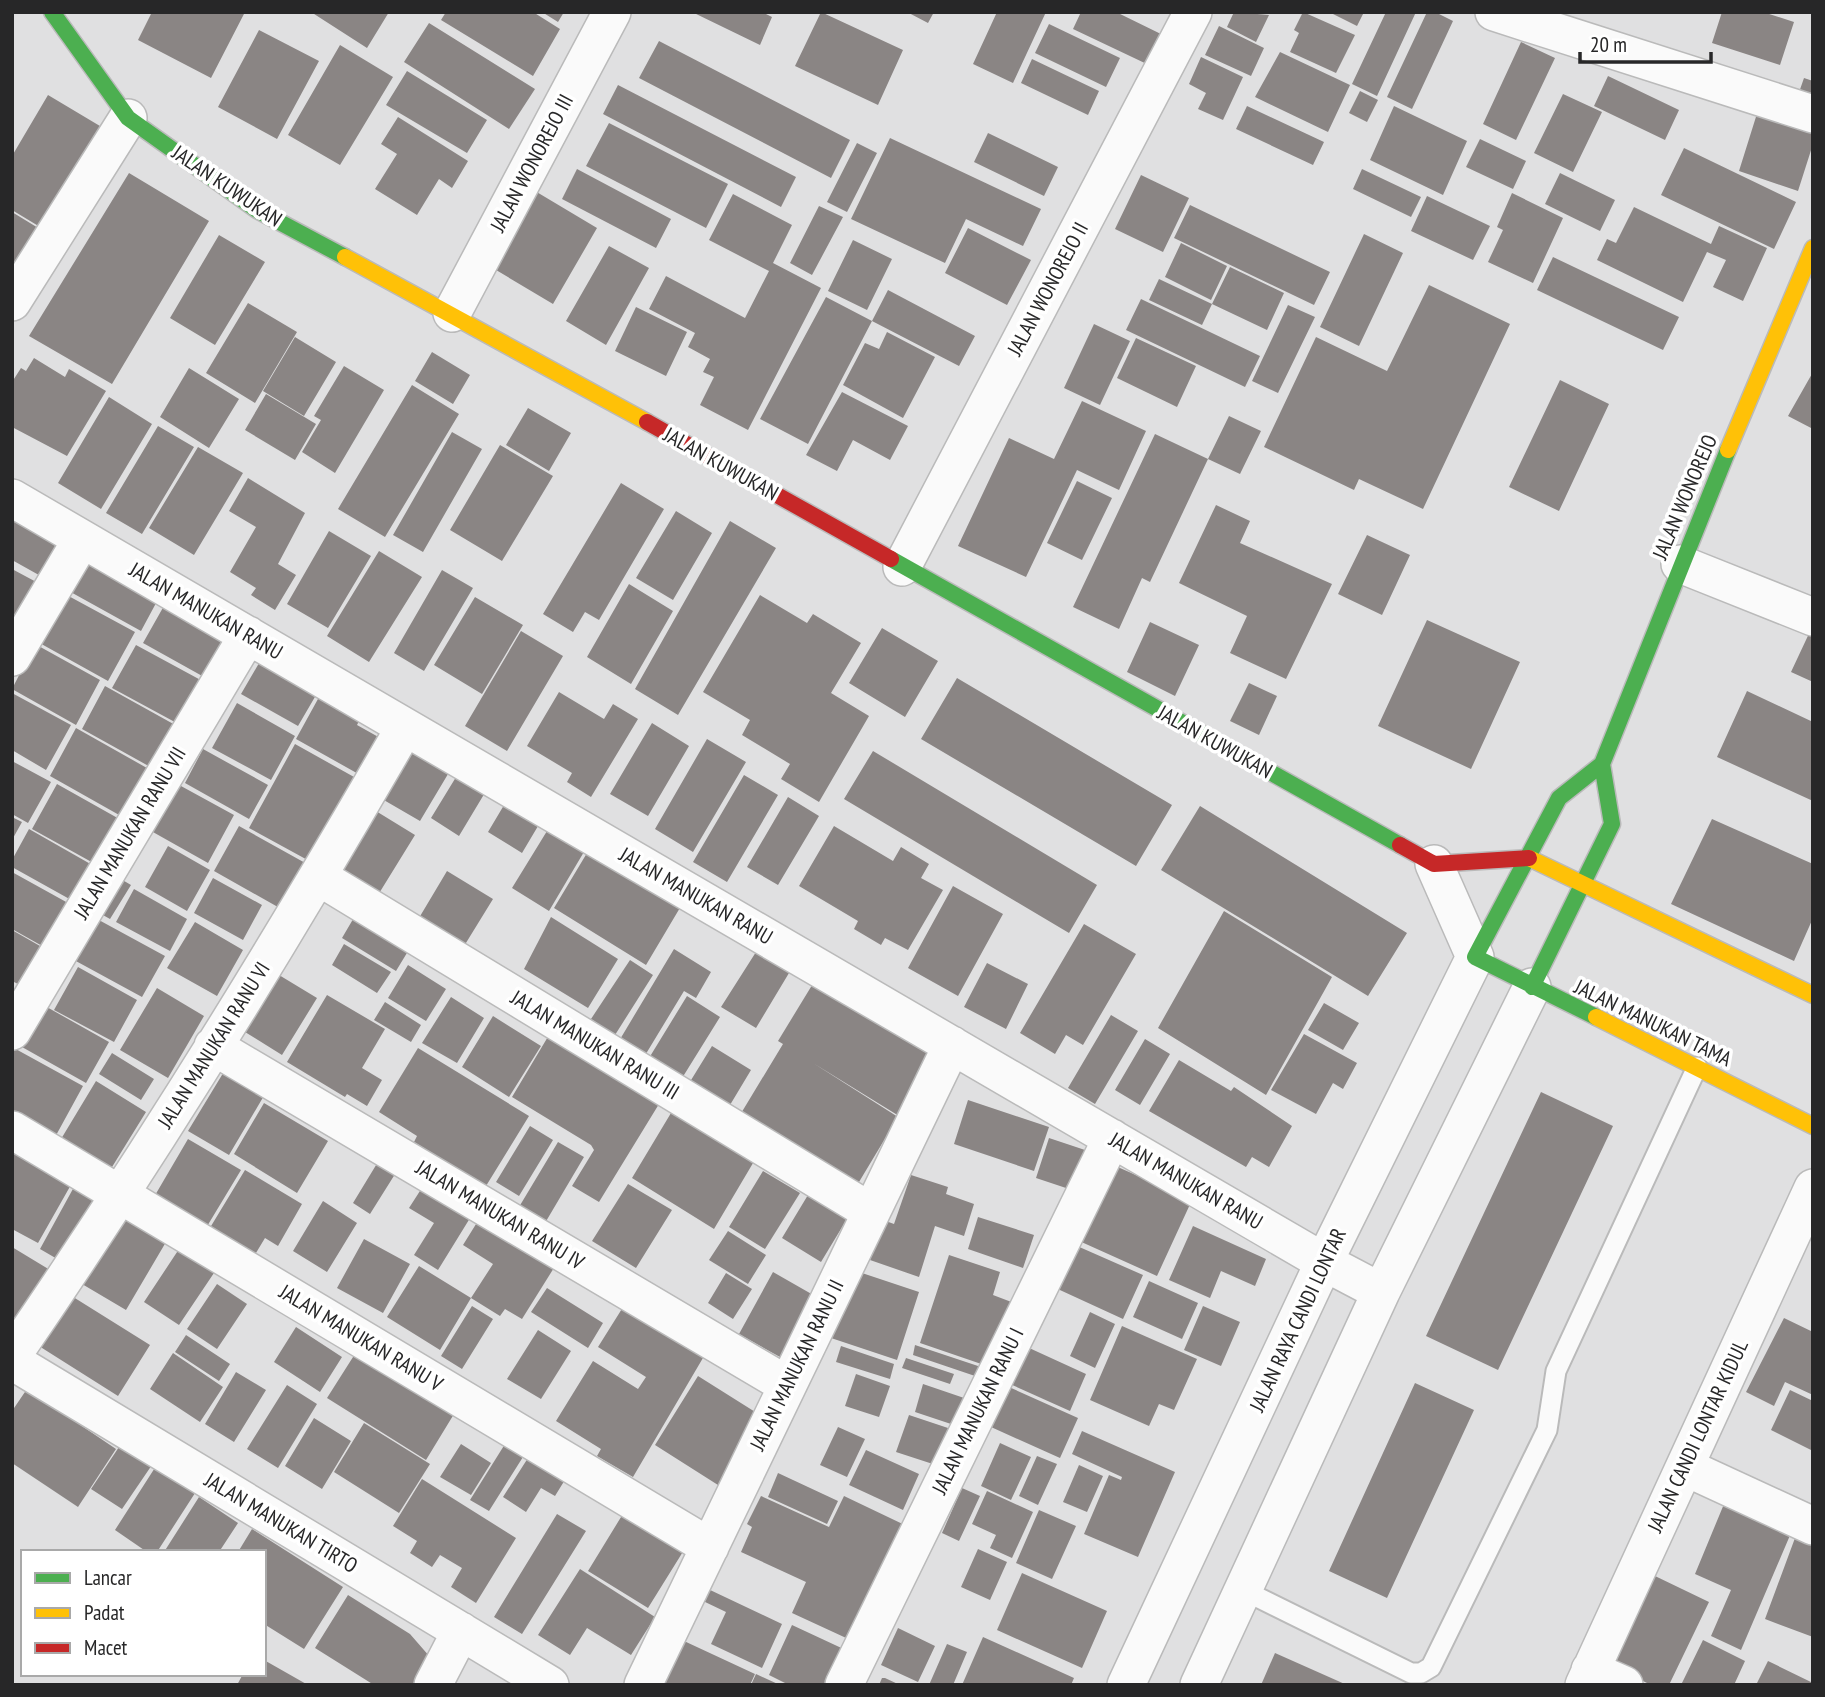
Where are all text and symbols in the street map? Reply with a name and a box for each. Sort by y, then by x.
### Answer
scale bar [1580,21,1711,65]
text: 20 m [1590,31,1627,58]
street label: JALAN WONOREJO III [483,89,579,237]
street label: JALAN KUWUKAN [166,138,287,232]
street label: JALAN WONOREJO II [1001,217,1094,361]
street label: JALAN KUWUKAN [658,420,783,506]
street label: JALAN WONOREJO [1646,430,1723,564]
street label: JALAN MANUKAN RANU [124,555,288,665]
street label: JALAN KUWUKAN [1152,698,1277,784]
street label: JALAN MANUKAN RANU VII [67,742,192,924]
street label: JALAN MANUKAN RANU [614,840,778,950]
street label: JALAN MANUKAN RANU VI [151,957,276,1134]
street label: JALAN MANUKAN TAMA [1569,972,1736,1072]
street label: JALAN MANUKAN RANU III [505,983,684,1105]
street label: JALAN MANUKAN RANU [1104,1125,1268,1235]
street label: JALAN MANUKAN RANU IV [410,1153,589,1276]
street label: JALAN RAYA CANDI LONTAR [1243,1224,1352,1417]
street label: JALAN MANUKAN RANU II [743,1275,850,1455]
street label: JALAN MANUKAN RANU V [274,1278,448,1397]
street label: JALAN MANUKAN RANU I [925,1323,1030,1499]
street label: JALAN CANDI LONTAR KIDUL [1641,1335,1754,1537]
street label: JALAN MANUKAN TIRTO [199,1466,363,1579]
legend [21,1550,266,1676]
text: Lancar [84,1564,132,1591]
text: Padat [84,1599,125,1626]
text: Macet [84,1634,128,1661]

